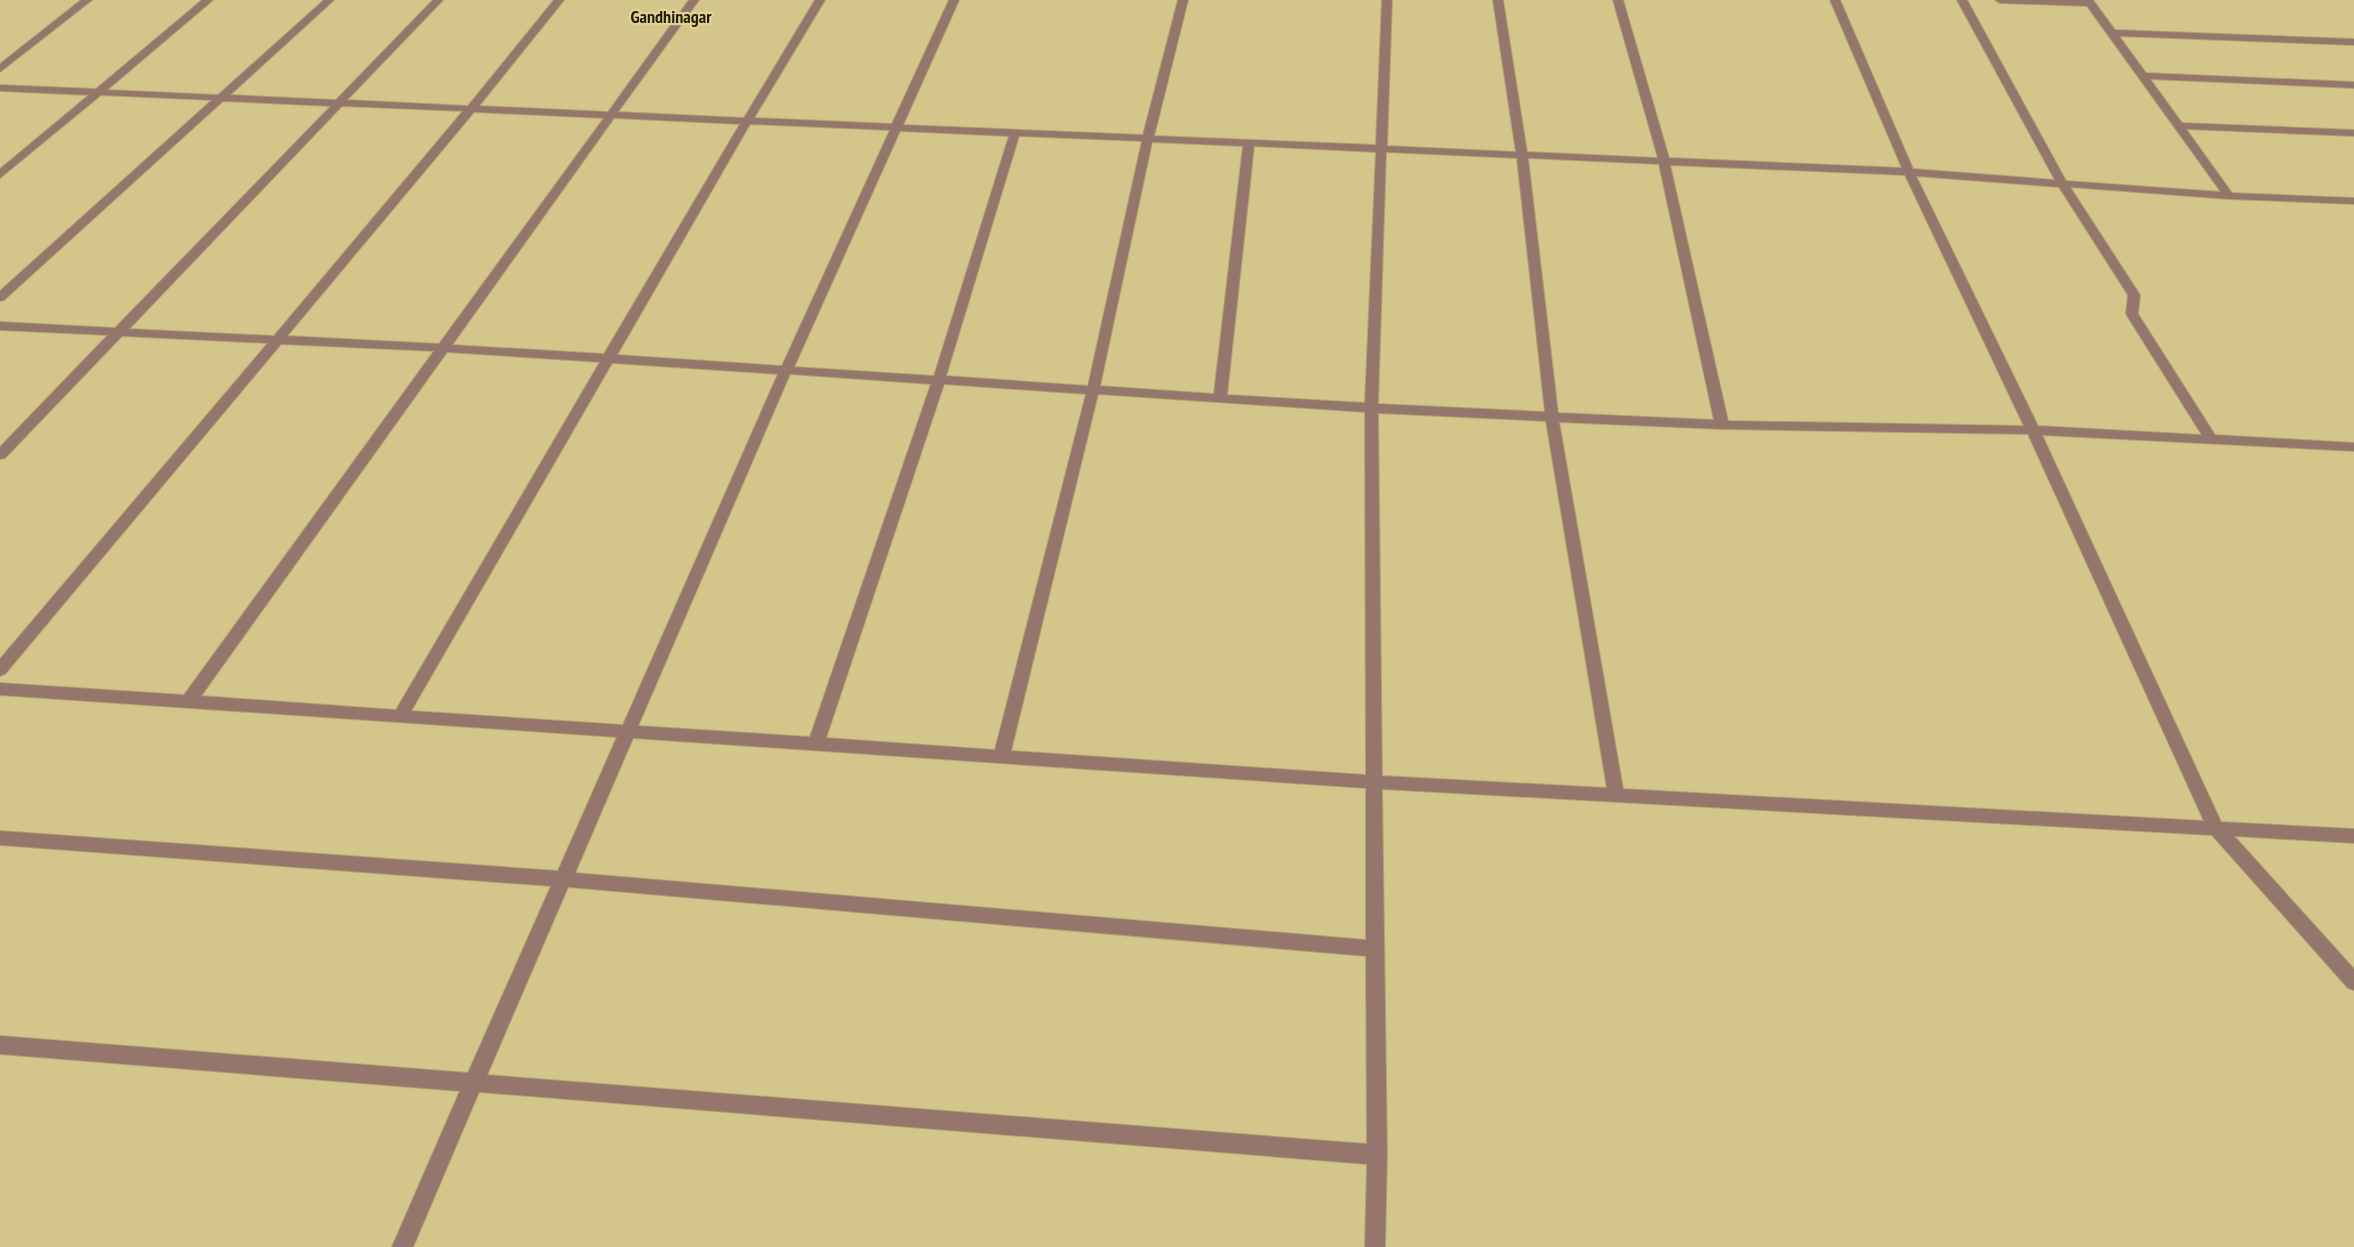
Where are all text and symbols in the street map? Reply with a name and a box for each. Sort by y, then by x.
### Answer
district label: Gandhinagar [631,5,712,28]

